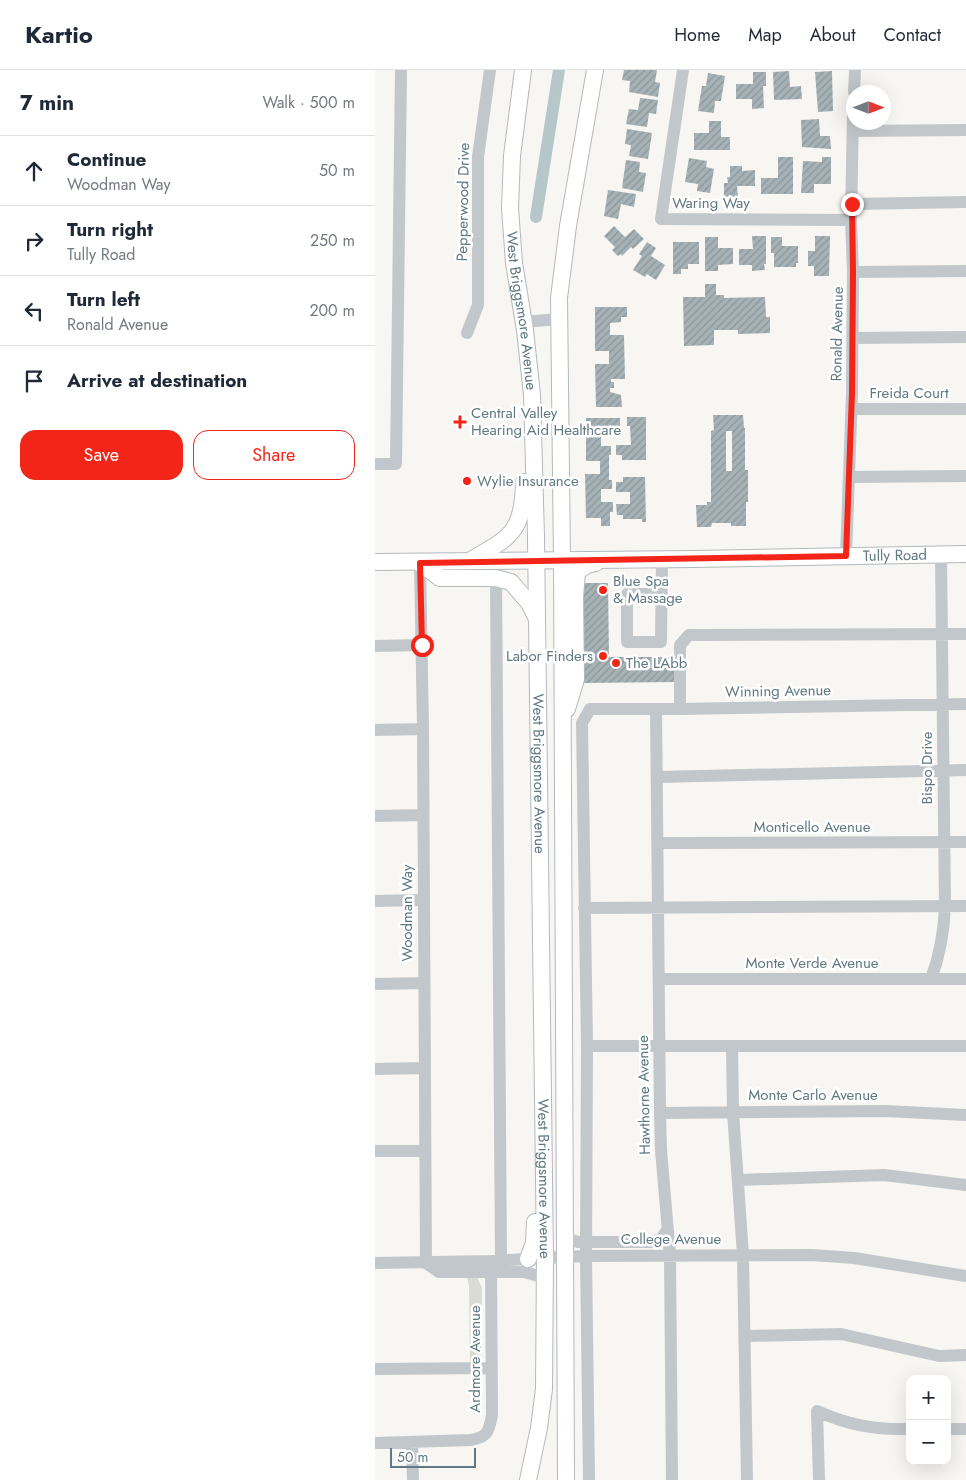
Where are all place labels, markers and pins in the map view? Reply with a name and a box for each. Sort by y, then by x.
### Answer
place label: Central Valley Hearing Aid Healthcare [471,402,621,441]
marker: Central Valley Hearing Aid Healthcare [453,415,467,429]
place label: Wylie Insurance [477,470,579,492]
marker: Wylie Insurance [461,475,473,487]
place label: Blue Spa & Massage [613,570,683,609]
marker: Blue Spa & Massage [597,584,609,596]
place label: Labor Finders [506,645,593,667]
marker: Labor Finders [597,650,609,662]
place label: The LAbb [626,652,688,674]
marker: The LAbb [610,657,622,669]

